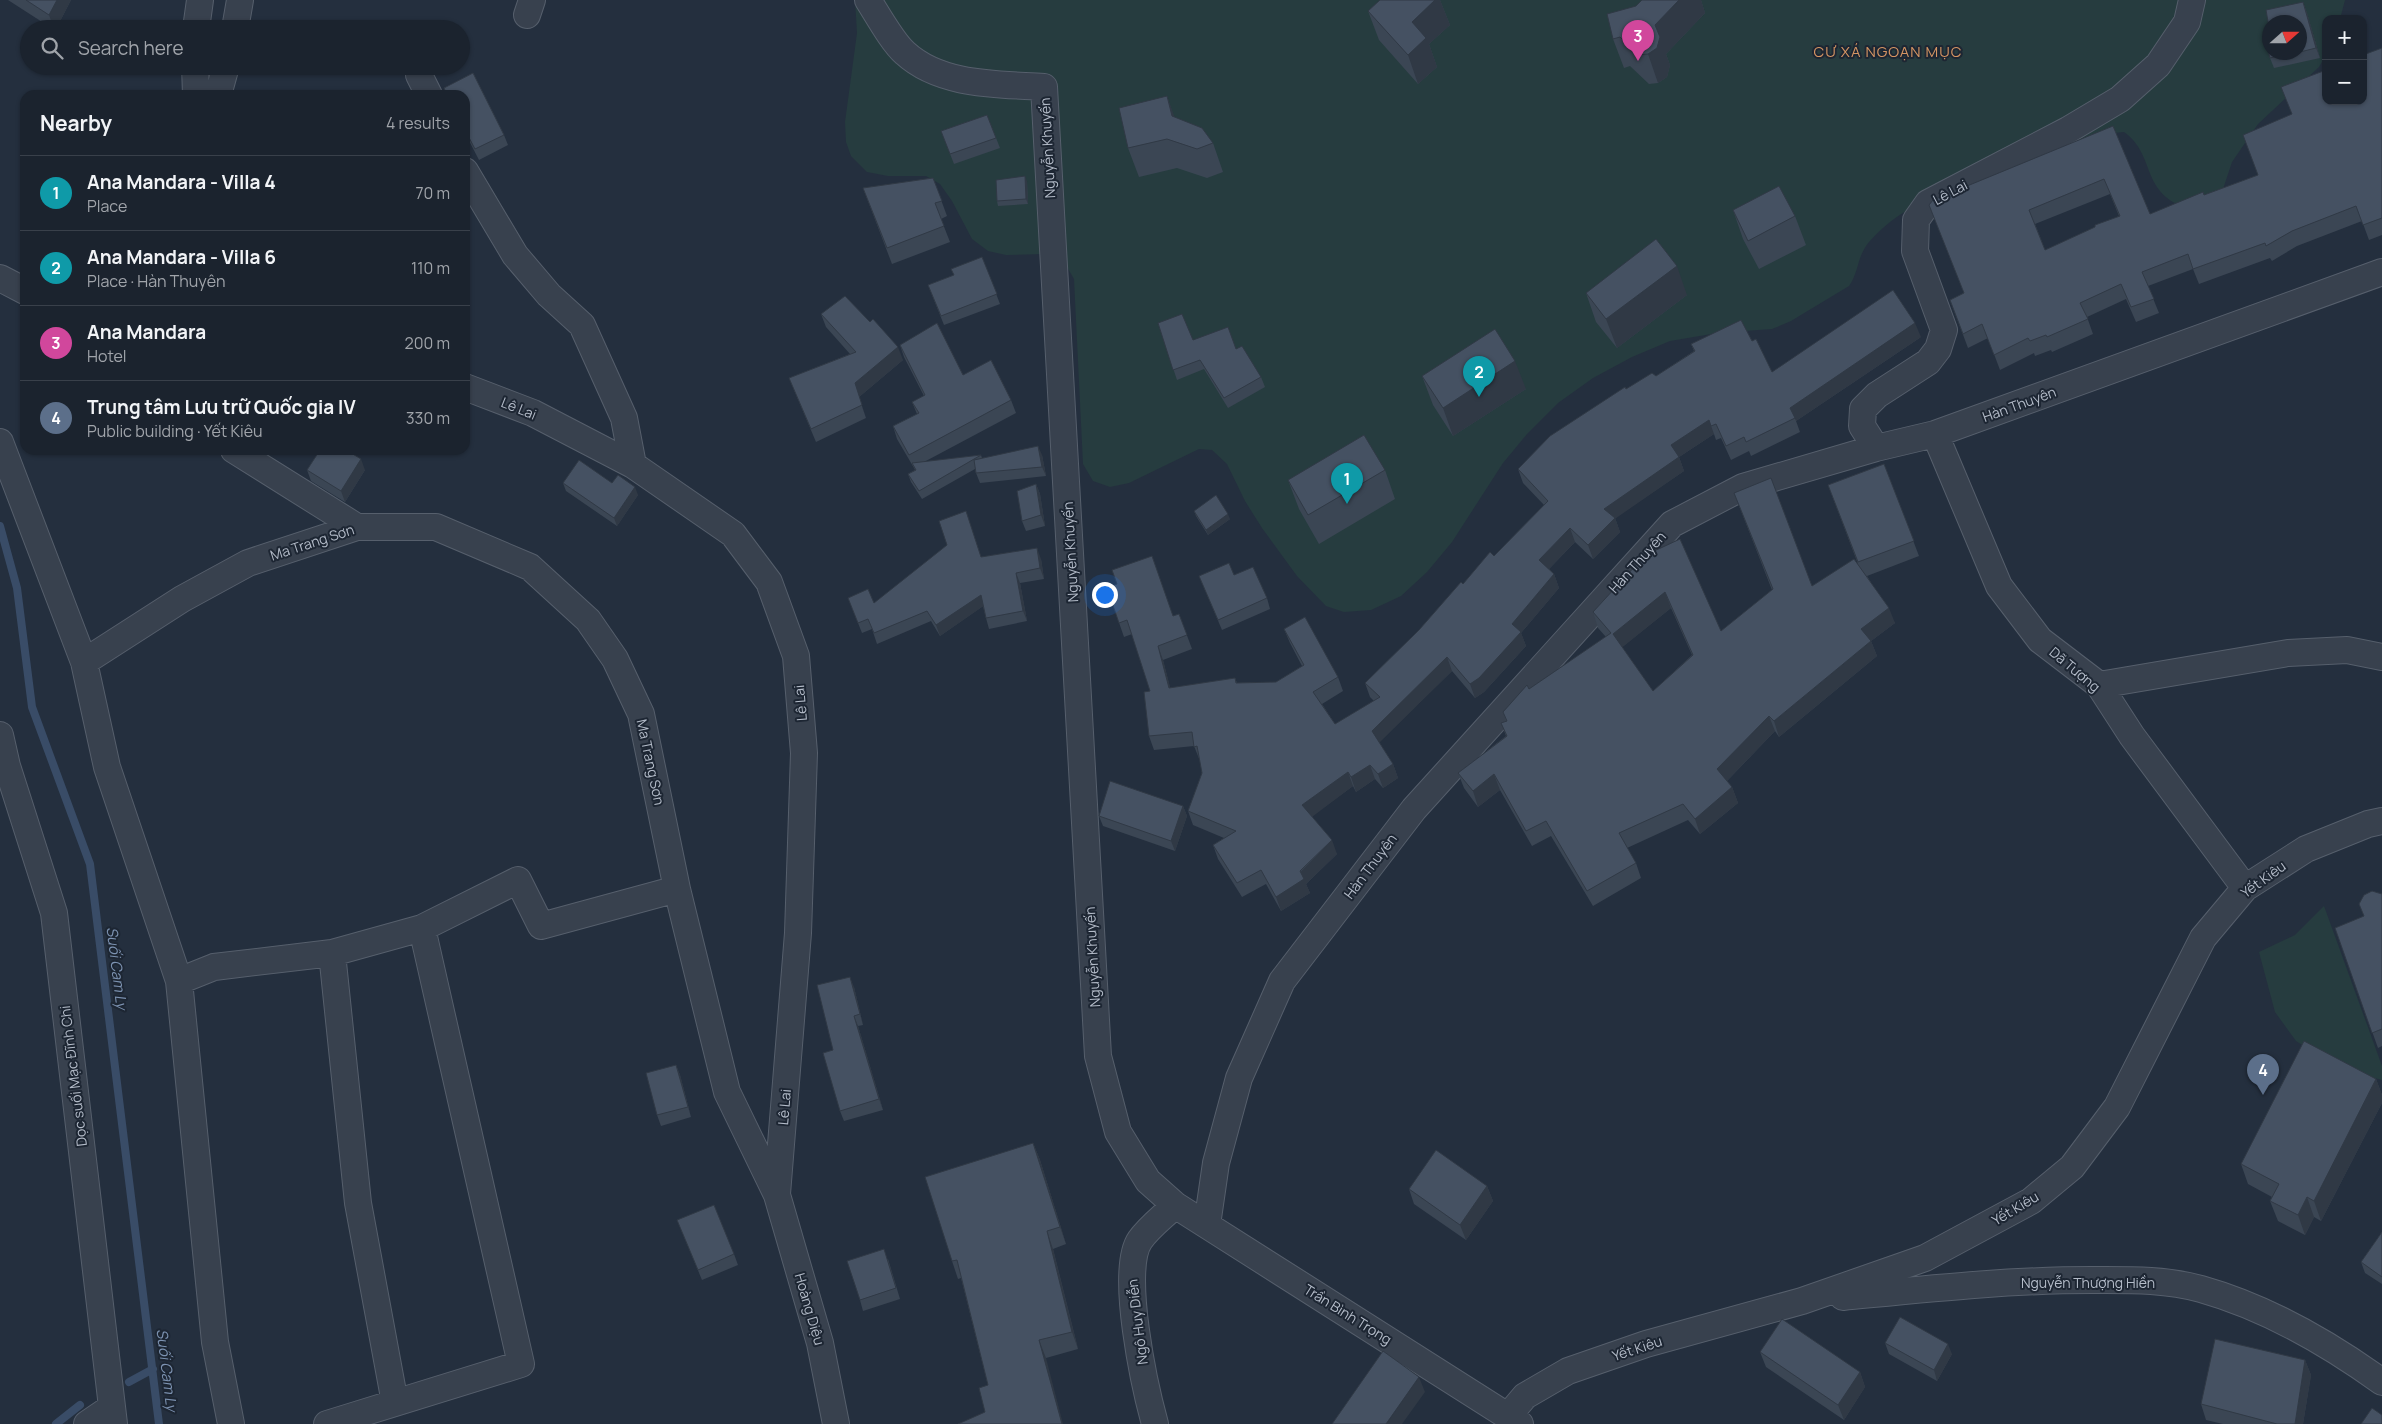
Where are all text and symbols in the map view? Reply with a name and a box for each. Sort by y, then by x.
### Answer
north arrow [2262,15,2307,60]
map controls [2322,15,2367,105]
button: + [2322,15,2367,60]
search box [20,20,470,75]
pin: 3 [1622,20,1654,61]
icon: search [38,34,66,62]
text: Search here [78,35,184,61]
district label: CƯ XÁ NGOẠN MỤC [1814,41,1962,62]
button: − [2322,60,2367,105]
street label: Nguyễn Khuyến [1035,97,1059,199]
text: Nearby [40,109,112,137]
text: 4 results [386,112,450,134]
text: Ana Mandara - Villa 4 [87,169,276,195]
street label: Lê Lai [1930,175,1970,209]
text: 1 [52,182,60,204]
text: 70 m [415,182,450,204]
text: Place [87,195,127,217]
text: Ana Mandara - Villa 6 [87,244,276,270]
text: 2 [51,257,61,279]
text: 110 m [411,257,450,279]
text: Place · Hàn Thuyên [87,270,225,292]
text: Ana Mandara [87,319,206,345]
text: 3 [51,332,61,354]
text: 200 m [405,332,450,354]
text: Hotel [87,345,127,367]
pin: 2 [1463,356,1495,397]
street label: Hàn Thuyên [1980,382,2058,426]
street label: Lê Lai [499,392,539,424]
text: Trung tâm Lưu trữ Quốc gia IV [87,394,356,420]
text: 4 [51,407,61,429]
text: 330 m [406,407,450,429]
text: Public building · Yết Kiêu [87,420,263,442]
pin: 1 [1331,463,1363,504]
street label: Nguyễn Khuyến [1058,501,1082,603]
street label: Ma Trang Sơn [268,519,356,565]
street label: Hàn Thuyên [1604,527,1670,597]
your location [1092,582,1118,608]
street label: Dã Tượng [2046,642,2104,696]
street label: Lê Lai [789,684,811,722]
street label: Ma Trang Sơn [633,717,669,807]
street label: Hàn Thuyên [1339,829,1401,903]
street label: Yết Kiêu [2237,856,2289,902]
street label: Nguyễn Khuyến [1080,906,1104,1008]
water label: Suối Cam Ly [102,925,133,1013]
street label: Dọc suối Mạc Đĩnh Chi [55,1004,91,1148]
pin: 4 [2247,1054,2279,1095]
street label: Lê Lai [773,1088,795,1126]
street label: Yết Kiêu [1988,1187,2042,1229]
street label: Hoàng Diệu [791,1271,829,1347]
street label: Nguyễn Thượng Hiền [2021,1273,2155,1292]
street label: Ngô Huy Diễn [1122,1278,1152,1366]
street label: Trần Bình Trọng [1301,1279,1395,1349]
water label: Suối Cam Ly [152,1327,183,1415]
street label: Yết Kiêu [1610,1331,1664,1365]

